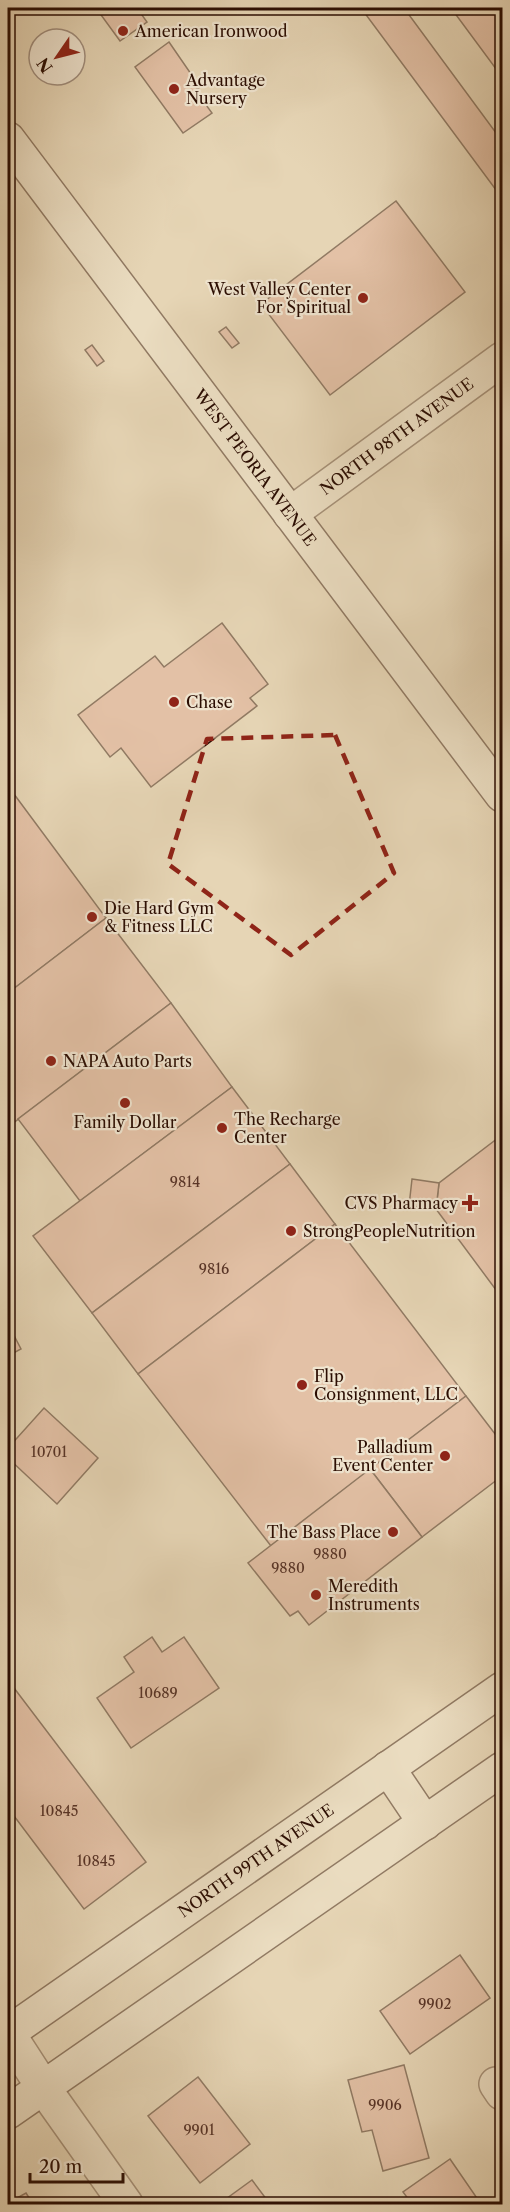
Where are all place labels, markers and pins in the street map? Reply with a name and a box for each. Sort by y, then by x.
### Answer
place label: American Ironwood [134,21,288,41]
marker: American Ironwood [116,24,130,38]
place label: Advantage Nursery [185,70,265,108]
marker: Advantage Nursery [167,82,181,96]
place label: West Valley Center For Spiritual [207,279,351,317]
marker: West Valley Center For Spiritual [356,291,370,305]
place label: Chase [186,692,233,712]
marker: Chase [167,695,181,709]
place label: Die Hard Gym & Fitness LLC [104,898,214,936]
marker: Die Hard Gym & Fitness LLC [85,910,99,924]
place label: NAPA Auto Parts [63,1051,192,1071]
marker: NAPA Auto Parts [44,1054,58,1068]
marker: Family Dollar [118,1096,132,1110]
place label: The Recharge Center [234,1109,341,1147]
place label: Family Dollar [74,1112,177,1132]
marker: The Recharge Center [215,1121,229,1135]
place label: CVS Pharmacy [344,1193,459,1213]
marker: CVS Pharmacy [463,1196,477,1210]
place label: StrongPeopleNutrition [303,1221,476,1241]
marker: StrongPeopleNutrition [284,1224,298,1238]
place label: Flip Consignment, LLC [314,1366,458,1404]
marker: Flip Consignment, LLC [295,1378,309,1392]
place label: Palladium Event Center [332,1437,433,1475]
marker: Palladium Event Center [438,1449,452,1463]
place label: The Bass Place [267,1522,381,1542]
marker: The Bass Place [386,1525,400,1539]
place label: Meredith Instruments [328,1576,420,1614]
marker: Meredith Instruments [309,1588,323,1602]

